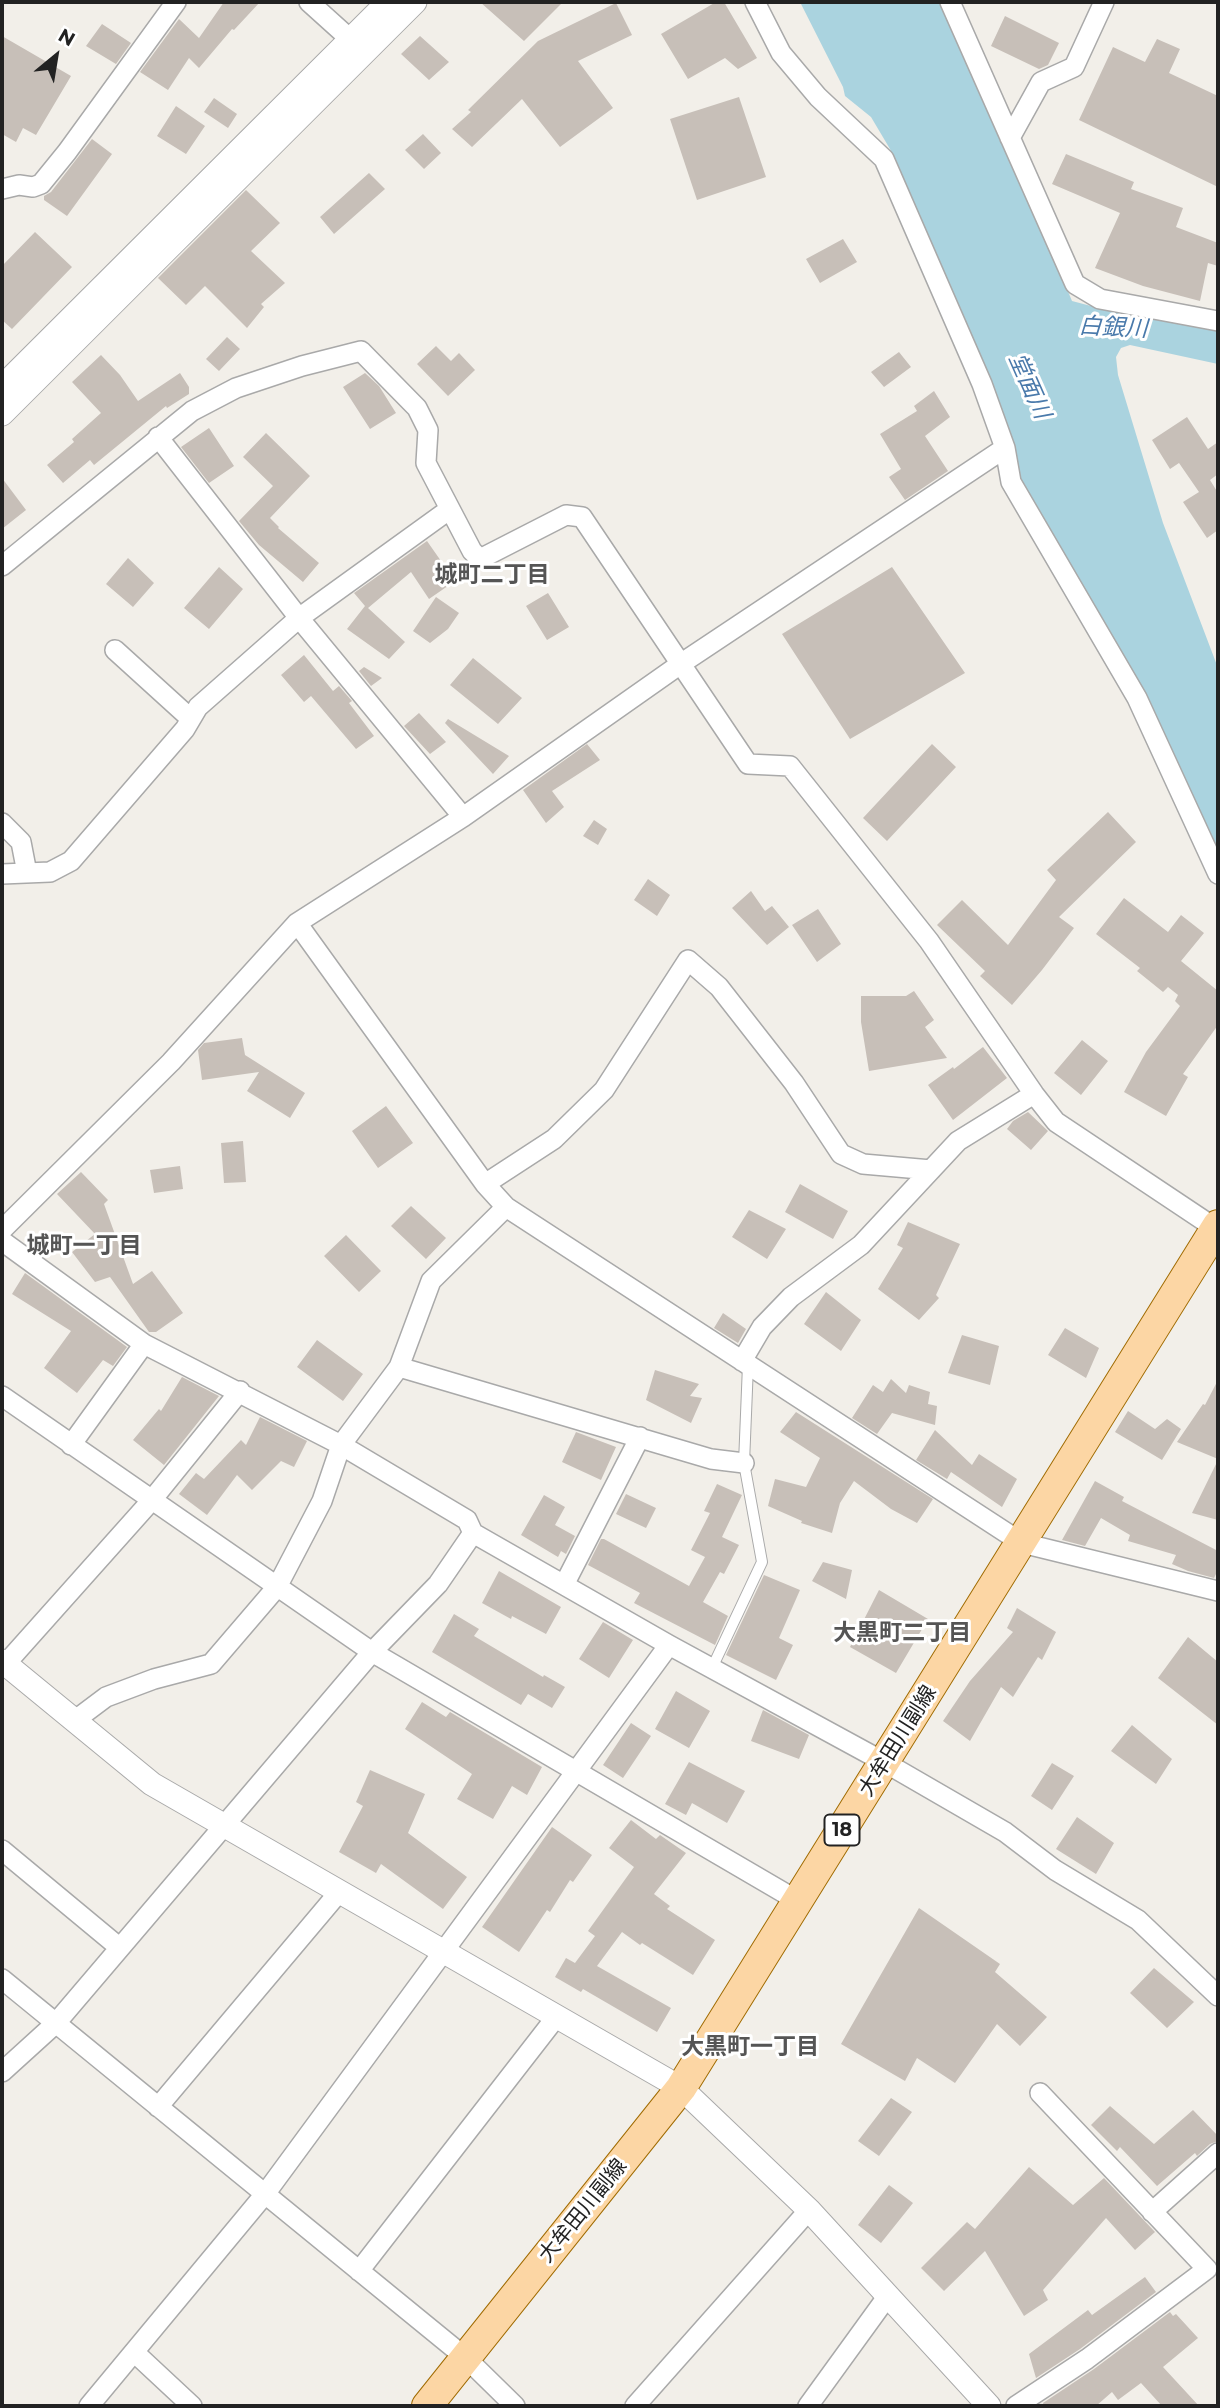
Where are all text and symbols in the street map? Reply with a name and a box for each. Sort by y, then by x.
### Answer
north arrow [21,21,91,91]
text: N [54,24,79,51]
water label: 白銀川 [1078,312,1148,344]
water label: 堂面川 [1002,349,1056,423]
district label: 城町二丁目 [435,561,549,589]
district label: 城町一丁目 [27,1232,141,1260]
district label: 大黒町二丁目 [833,1619,971,1647]
street label: 大牟田川副線 [854,1681,942,1801]
road number: 18 [824,1814,860,1846]
district label: 大黒町一丁目 [681,2033,819,2061]
street label: 大牟田川副線 [534,2154,632,2268]

